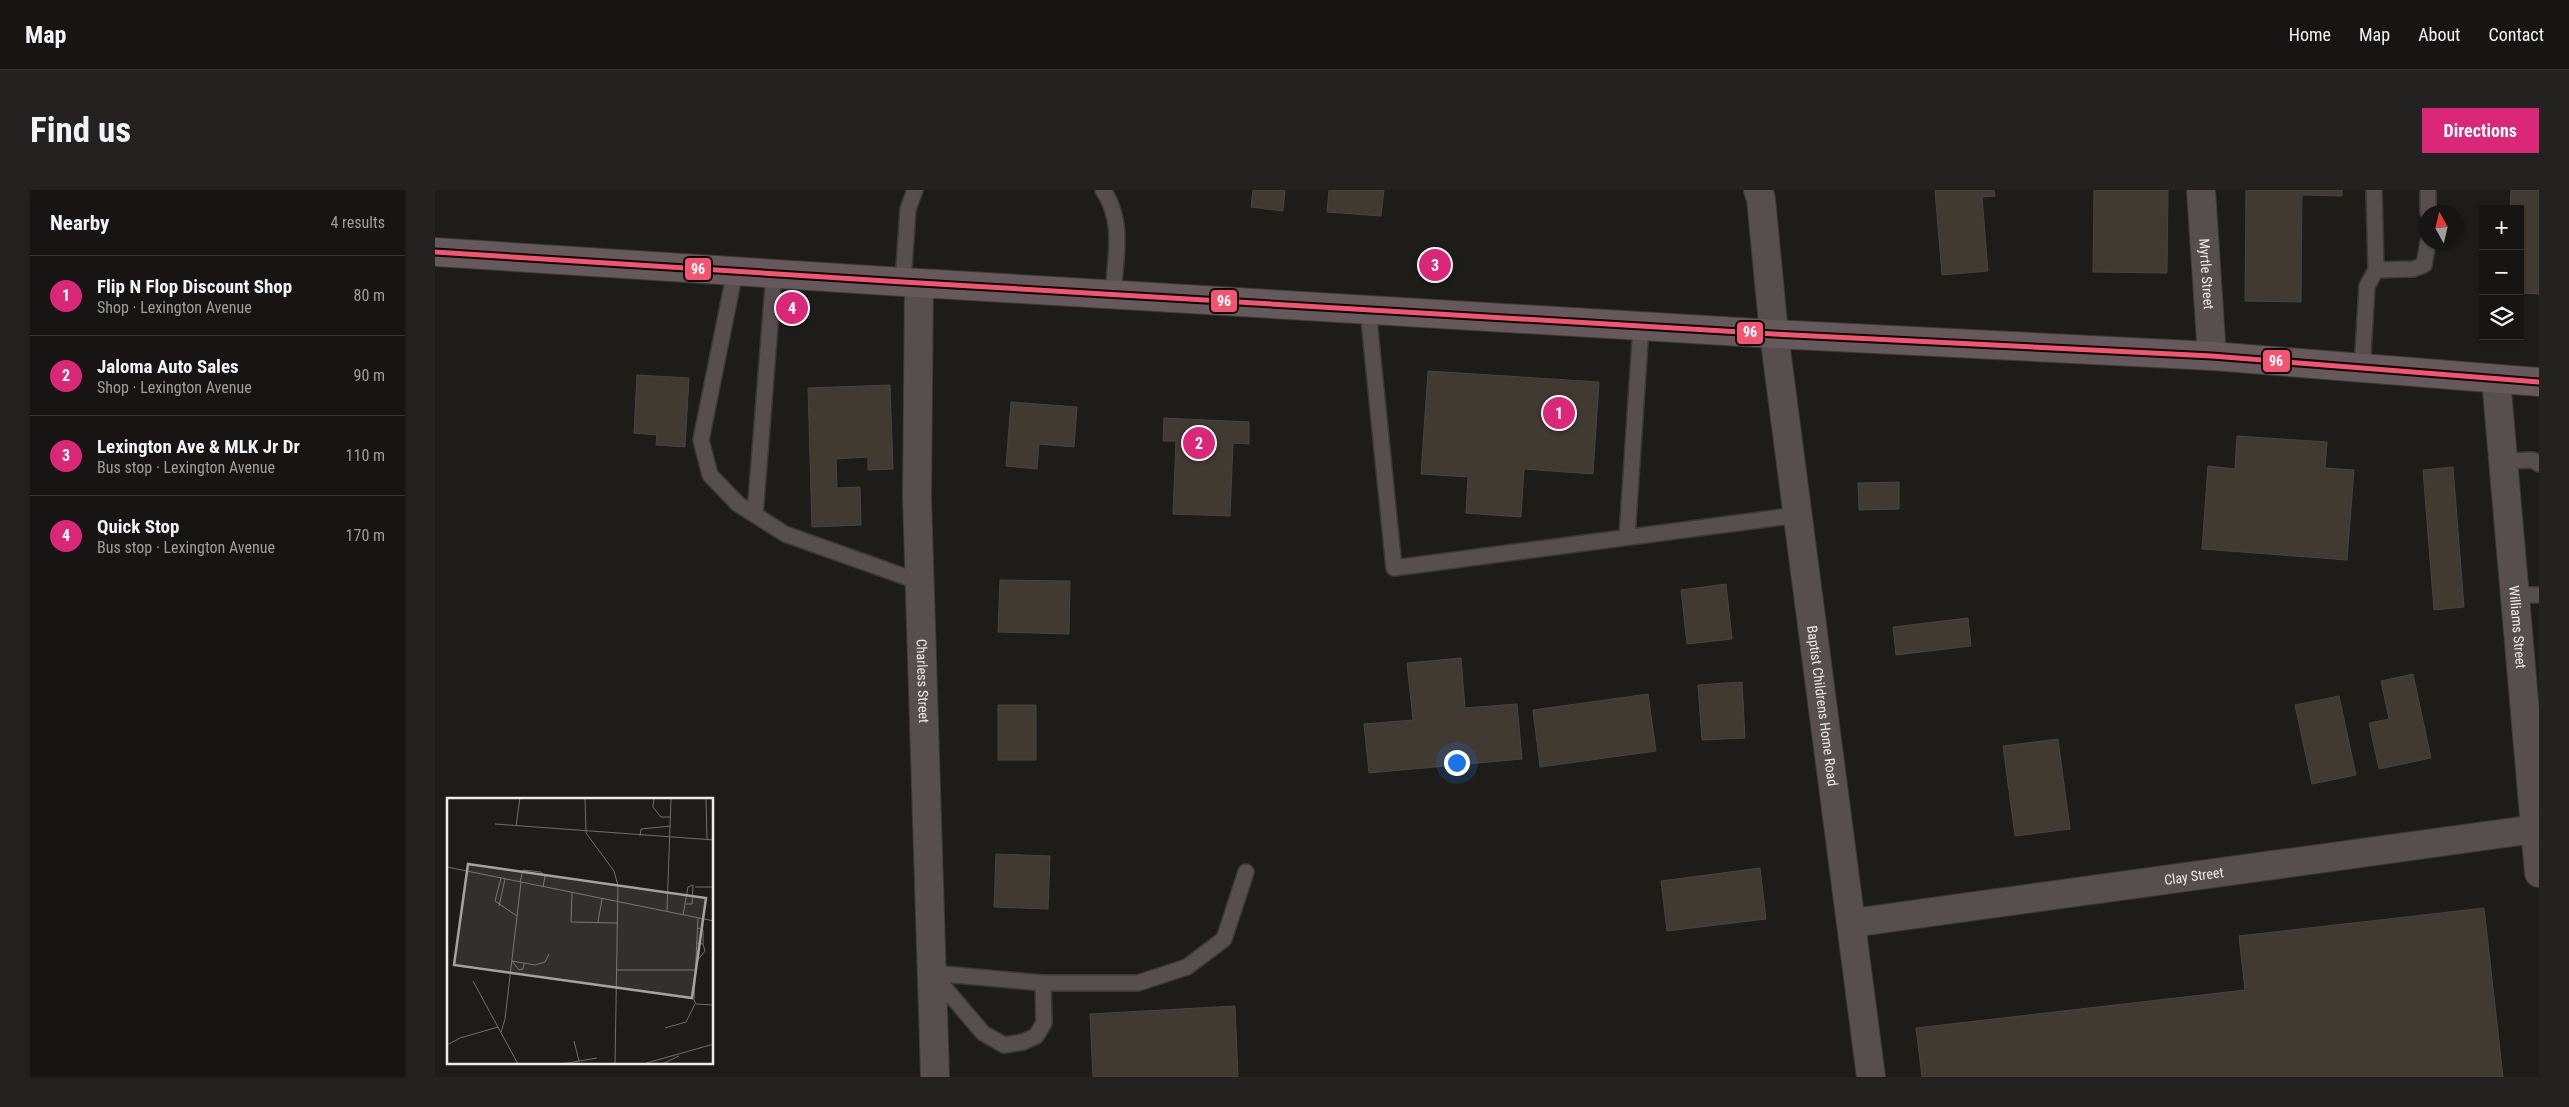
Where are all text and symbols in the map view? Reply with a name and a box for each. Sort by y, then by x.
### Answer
text: Map [25,21,66,49]
text: Home [2289,24,2331,45]
text: Map [2359,24,2390,45]
text: About [2418,24,2460,45]
text: Contact [2488,24,2544,45]
button: Directions [2422,108,2539,153]
text: Find us [30,110,131,151]
north arrow [2419,205,2464,250]
map controls [2479,205,2524,340]
button: + [2479,205,2524,250]
text: Nearby [50,211,109,235]
text: 4 results [330,213,385,232]
street label: Myrtle Street [2196,238,2217,310]
pin: 3 [1419,246,1451,284]
button: − [2479,250,2524,295]
line badge: 96 [684,257,712,281]
text: 96 [691,261,705,277]
text: Flip N Flop Discount Shop [97,275,292,298]
text: 1 [62,286,70,305]
text: 80 m [353,286,385,305]
pin: 4 [776,289,808,327]
line badge: 96 [1210,289,1238,313]
text: 96 [1217,293,1231,309]
button: layers [2479,295,2524,340]
text: Shop · Lexington Avenue [97,298,252,317]
line badge: 96 [1736,321,1764,345]
text: 96 [1743,324,1757,340]
line badge: 96 [2262,349,2291,373]
text: 96 [2269,353,2283,369]
text: Jaloma Auto Sales [97,355,239,378]
text: 2 [62,366,70,385]
text: 90 m [353,366,385,385]
text: Shop · Lexington Avenue [97,378,252,397]
pin: 1 [1543,394,1575,432]
pin: 2 [1183,424,1215,462]
text: Lexington Ave & MLK Jr Dr [97,435,300,458]
text: 3 [62,446,70,465]
text: 110 m [346,446,385,465]
text: Bus stop · Lexington Avenue [97,458,275,477]
text: Quick Stop [97,515,179,538]
text: 4 [62,526,70,545]
text: 170 m [346,526,385,545]
text: Bus stop · Lexington Avenue [97,538,275,557]
street label: Williams Street [2506,585,2529,669]
street label: Baptist Childrens Home Road [1804,624,1841,787]
street label: Charless Street [913,639,932,723]
your location [1444,750,1470,776]
inset map [447,798,714,1064]
street label: Clay Street [2163,864,2224,888]

